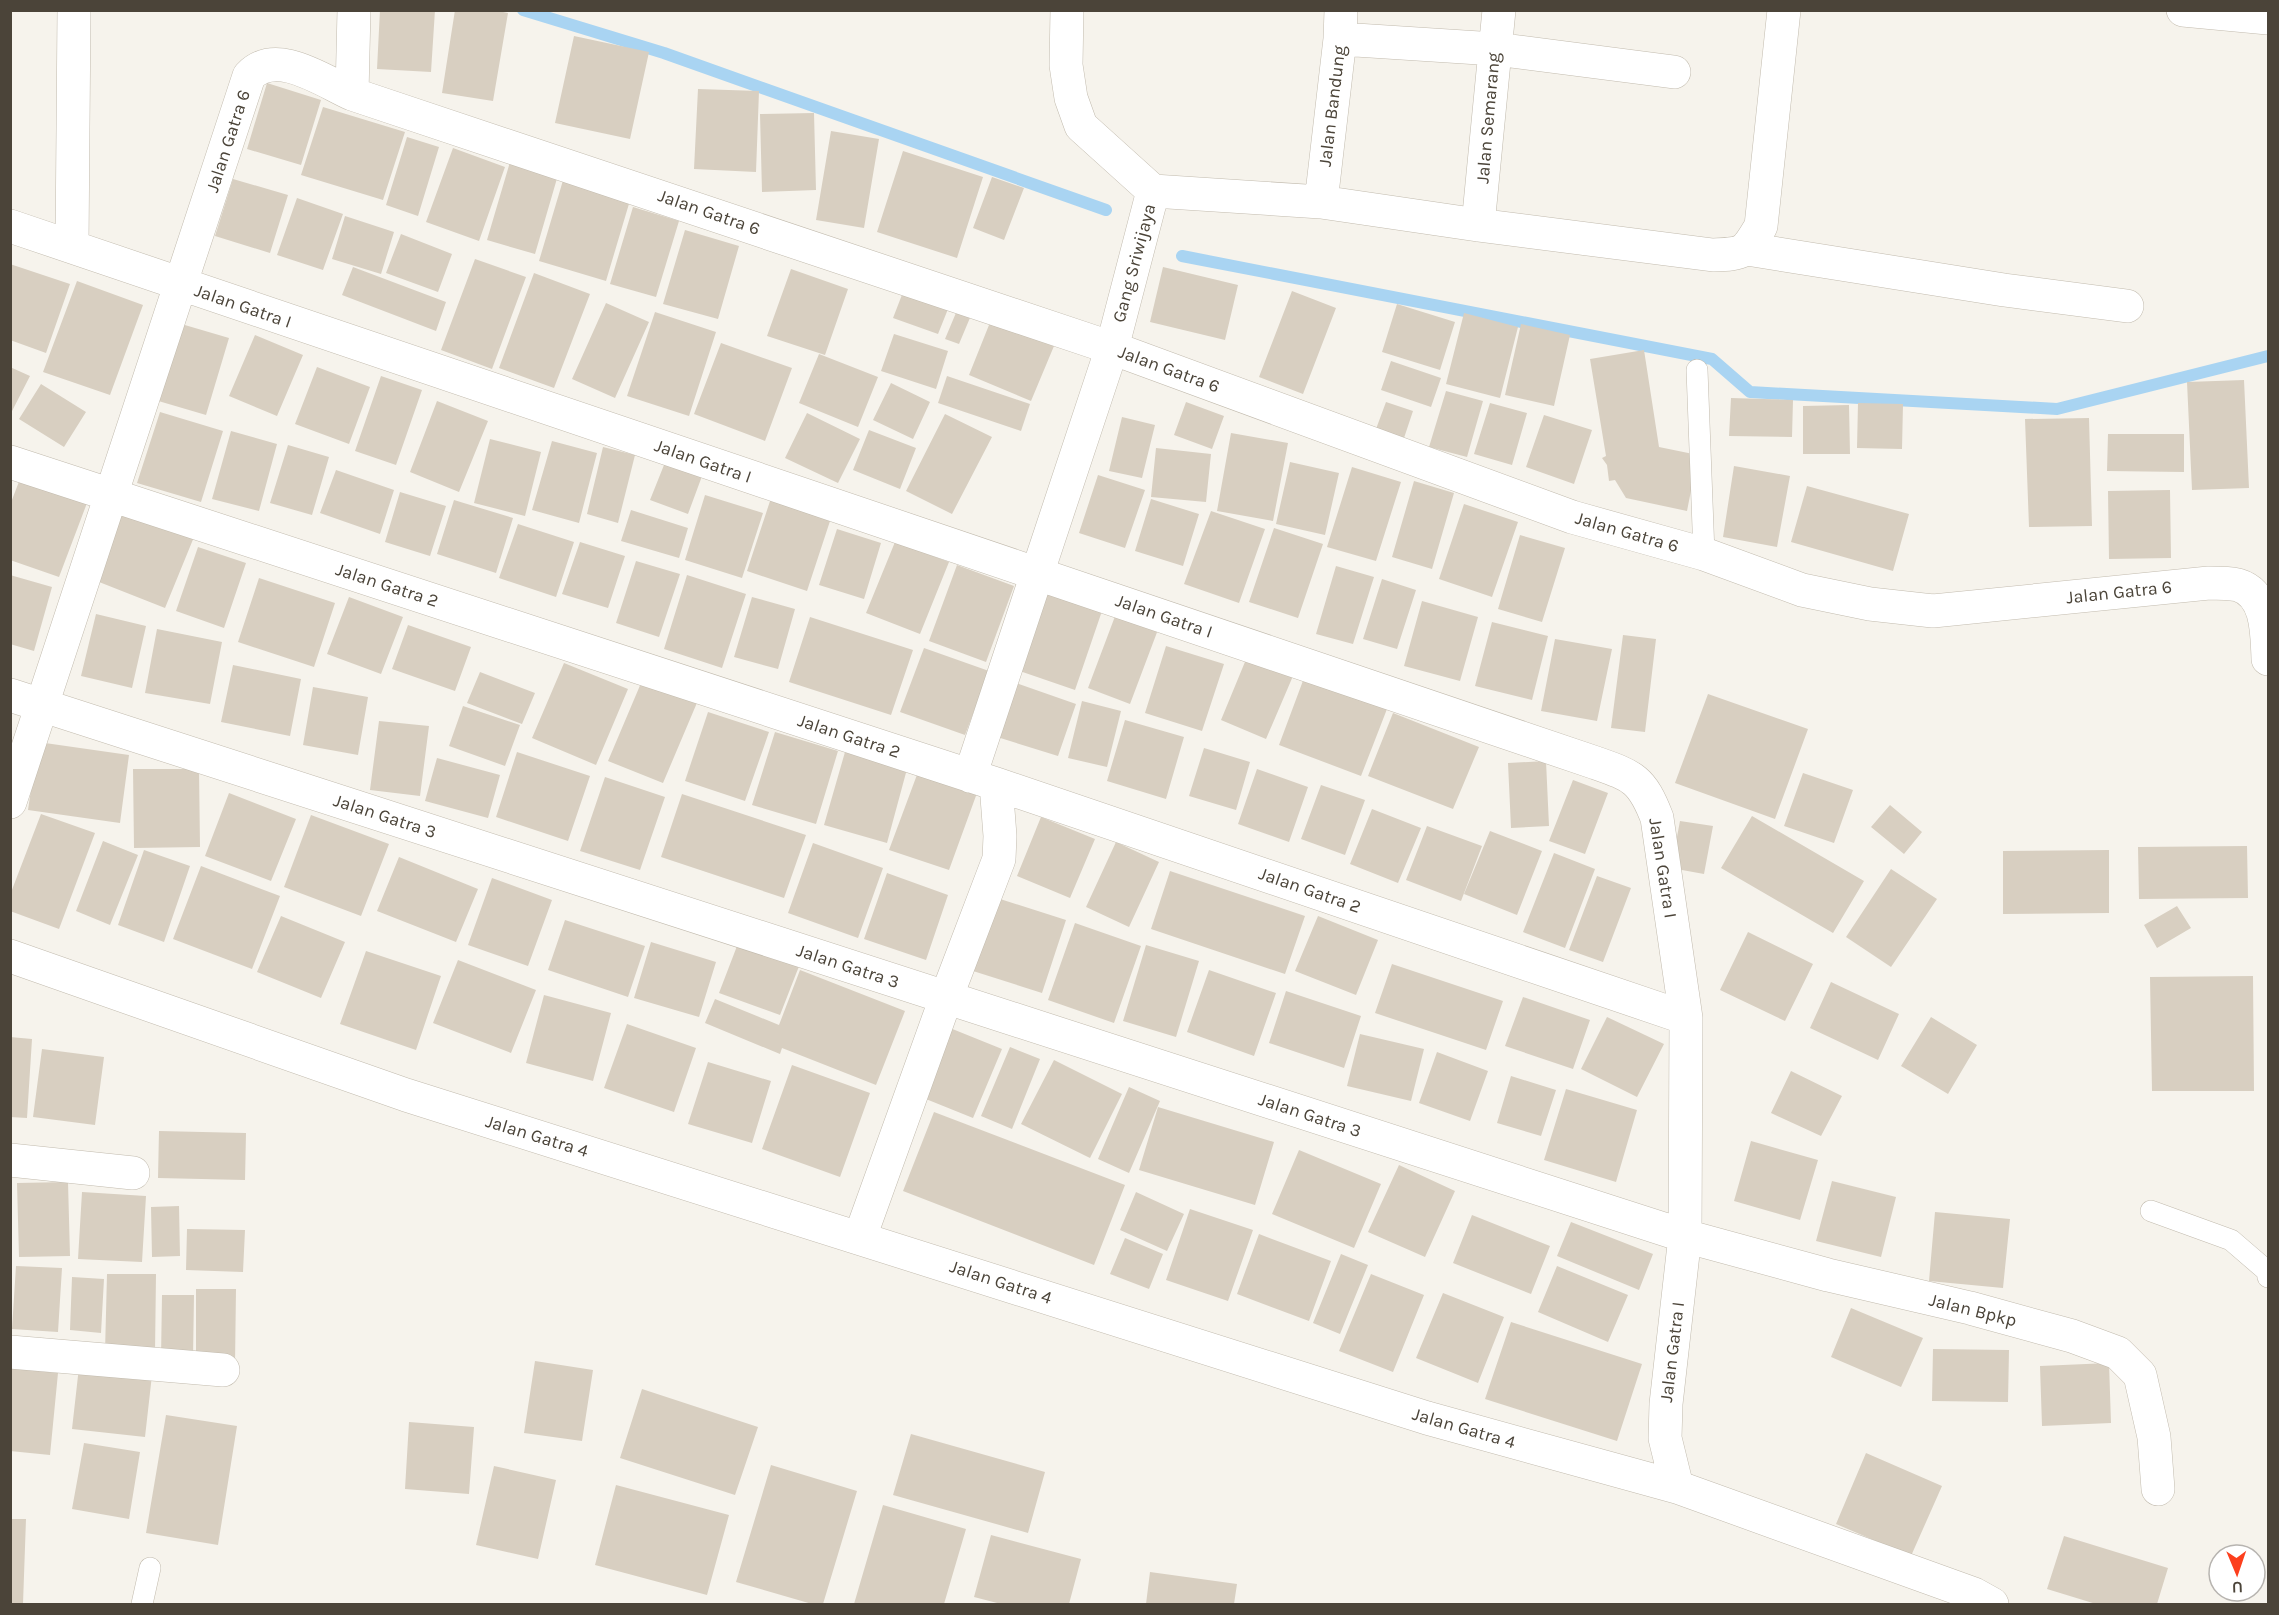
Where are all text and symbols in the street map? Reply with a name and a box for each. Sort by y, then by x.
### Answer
street label: Jalan Bandung [1314,44,1350,168]
street label: Jalan Semarang [1471,52,1505,184]
street label: Jalan Gatra 6 [201,87,255,195]
street label: Jalan Gatra 6 [655,184,763,240]
street label: Gang Sriwijaya [1108,201,1160,325]
street label: Jalan Gatra I [192,279,294,333]
street label: Jalan Gatra 6 [1115,340,1223,398]
street label: Jalan Gatra I [652,434,754,488]
street label: Jalan Gatra 6 [1573,507,1681,557]
street label: Jalan Gatra 2 [333,558,441,612]
street label: Jalan Gatra 6 [2065,575,2173,609]
street label: Jalan Gatra I [1113,589,1215,643]
street label: Jalan Gatra 2 [795,709,903,763]
street label: Jalan Gatra 3 [331,789,439,843]
street label: Jalan Gatra I [1644,816,1682,920]
street label: Jalan Gatra 2 [1256,862,1364,918]
street label: Jalan Gatra 3 [794,939,902,993]
street label: Jalan Gatra 3 [1256,1088,1364,1142]
street label: Jalan Gatra 4 [483,1110,591,1162]
street label: Jalan Gatra 4 [947,1255,1055,1309]
street label: Jalan Bpkp [1927,1288,2019,1332]
street label: Jalan Gatra I [1655,1300,1689,1404]
street label: Jalan Gatra 4 [1410,1403,1518,1453]
north arrow [2207,1543,2267,1603]
text: U [2232,1578,2243,1597]

